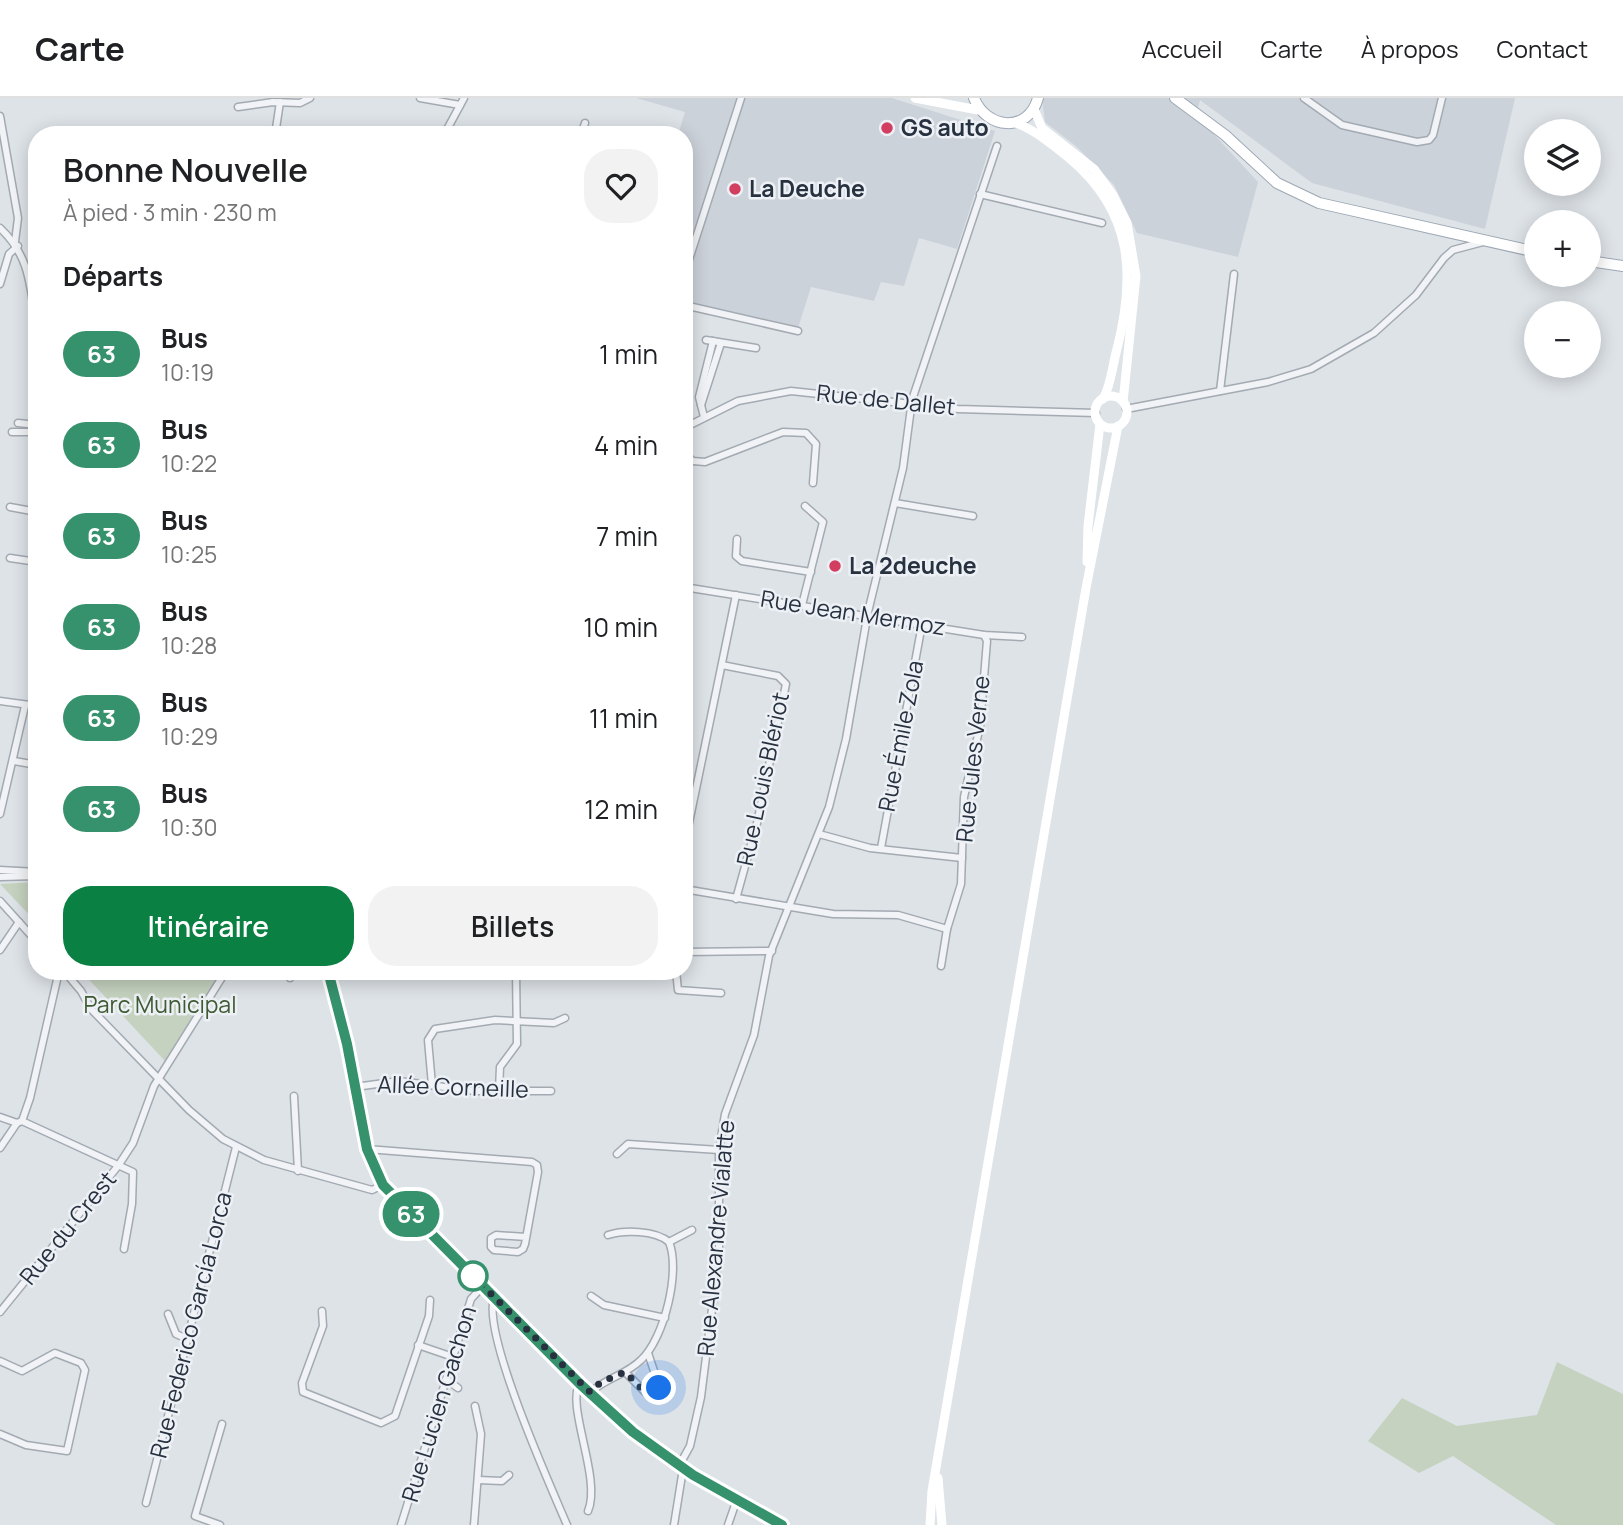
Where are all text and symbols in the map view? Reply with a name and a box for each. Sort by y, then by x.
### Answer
text: Carte [35,26,125,71]
text: Accueil [1142,32,1222,65]
text: Carte [1260,32,1323,65]
text: À propos [1361,32,1459,65]
text: Contact [1497,32,1588,65]
place label: GS auto [901,111,989,143]
map controls [1524,119,1601,378]
button: layers [1524,119,1601,196]
marker: GS auto [879,120,895,136]
text: Bonne Nouvelle [63,147,308,192]
button: heart [584,149,658,223]
place label: La Deuche [749,172,865,204]
marker: La Deuche [727,181,743,197]
text: À pied · 3 min · 230 m [63,196,277,228]
button: + [1524,210,1601,287]
text: Départs [63,258,163,294]
button: − [1524,301,1601,378]
text: Bus [161,320,208,356]
text: 1 min [599,336,658,372]
text: 63 [87,337,116,370]
text: 10:19 [161,356,214,388]
street label: Rue de Dallet [815,376,957,422]
text: Bus [161,411,208,447]
text: 4 min [594,427,658,463]
text: 63 [87,428,116,461]
text: 10:22 [161,447,217,479]
text: Bus [161,502,208,538]
text: 7 min [596,518,658,554]
text: 63 [87,519,116,552]
text: 10:25 [161,538,217,570]
place label: La 2deuche [849,549,977,581]
marker: La 2deuche [827,558,843,574]
street label: Rue Jean Mermoz [758,582,948,642]
text: Bus [161,593,208,629]
text: 10 min [583,609,658,645]
text: 63 [87,610,116,643]
text: 10:28 [161,629,217,661]
street label: Rue Émile Zola [870,657,930,814]
street label: Rue Jules Verne [947,674,997,844]
text: Bus [161,684,208,720]
street label: Rue Louis Blériot [728,689,796,869]
text: 11 min [589,700,658,736]
text: 63 [87,701,116,734]
text: 10:29 [161,720,218,752]
text: Bus [161,775,208,811]
text: 12 min [584,791,658,827]
text: 63 [87,792,116,825]
text: 10:30 [161,811,218,843]
button: Itinéraire [63,886,354,966]
button: Billets [368,886,658,966]
park label: Parc Municipal [83,988,237,1020]
street label: Allée Corneille [377,1067,529,1105]
street label: Rue Alexandre Vialatte [689,1118,741,1357]
street label: Rue du Crest [12,1164,123,1291]
street label: Rue Federico García Lorca [141,1188,239,1461]
line badge: 63 [380,1191,443,1237]
text: 63 [397,1197,425,1230]
unlabelled marker [458,1261,488,1291]
street label: Rue Lucien Gachon [393,1302,483,1506]
your location [641,1370,676,1405]

